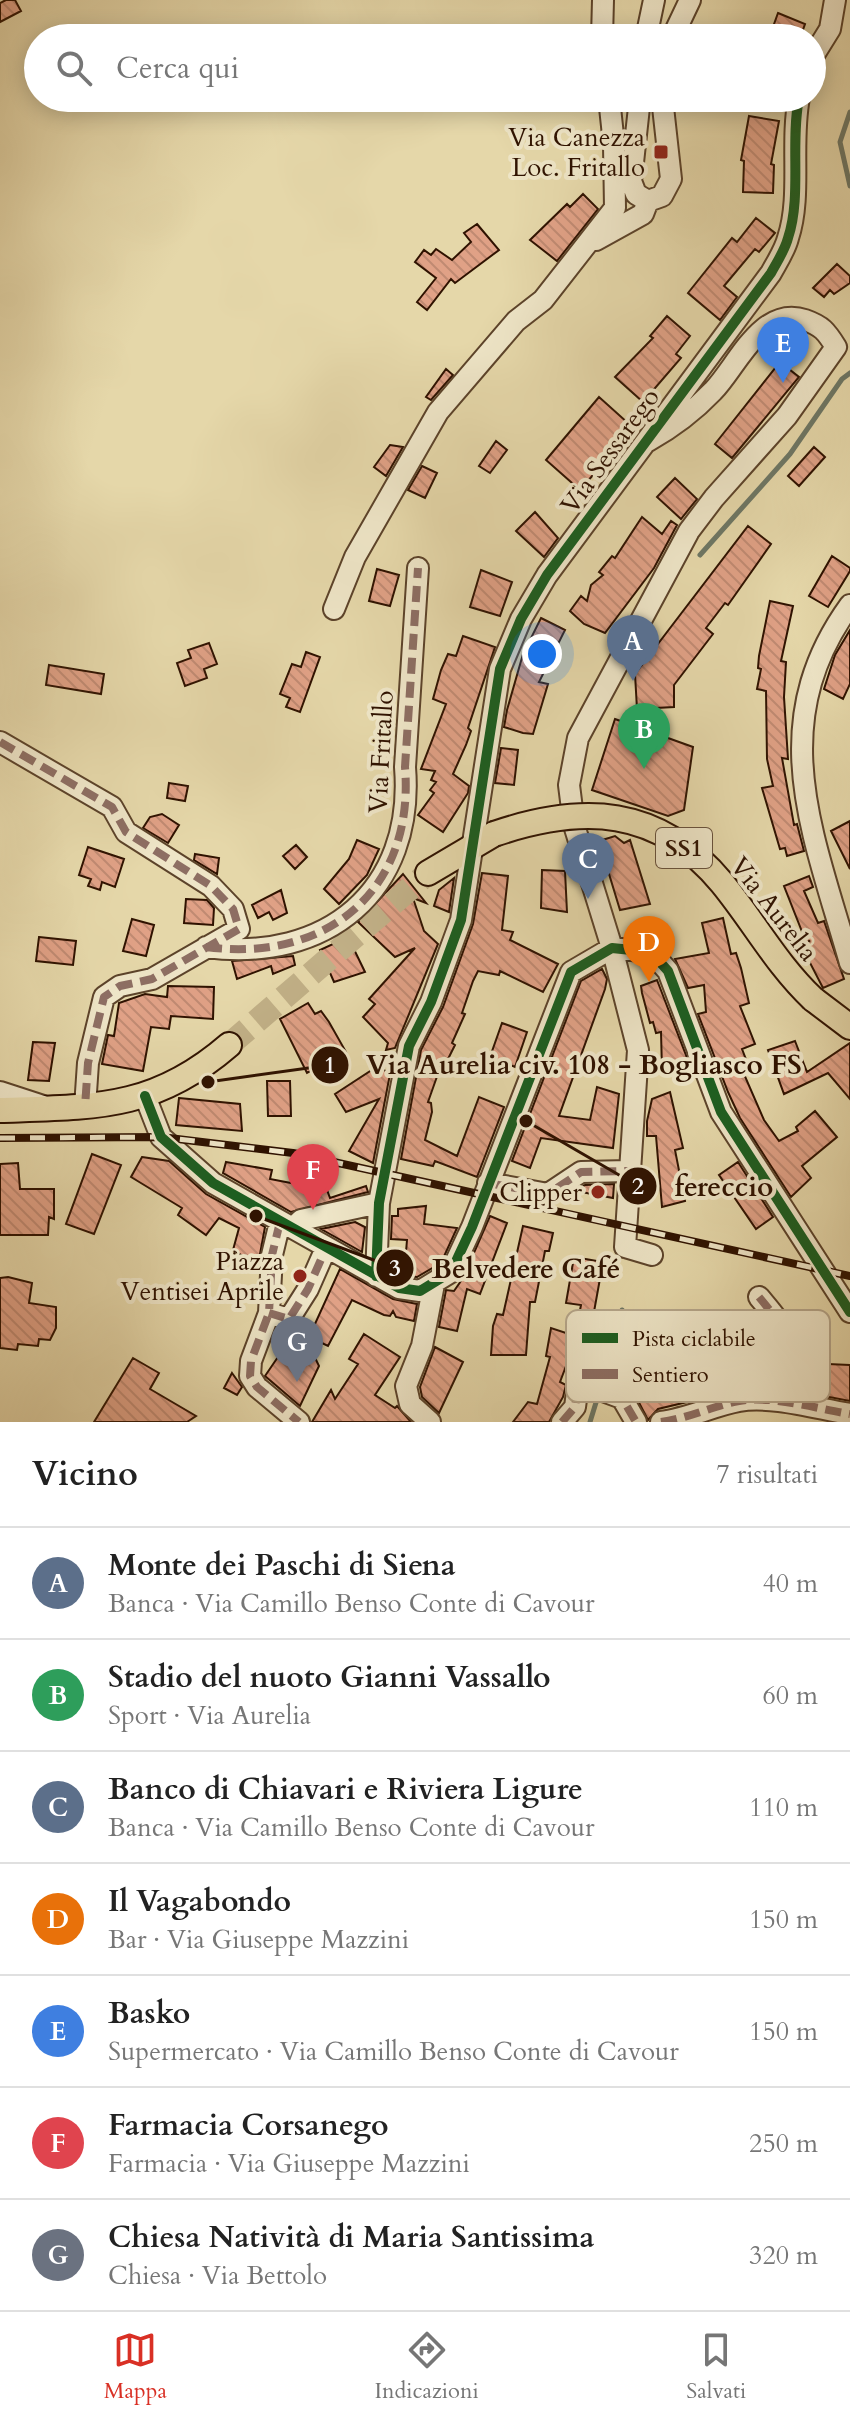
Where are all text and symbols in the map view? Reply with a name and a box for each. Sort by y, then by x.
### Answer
search box [24,24,826,112]
icon: search [52,46,96,90]
text: Cerca qui [116,48,239,89]
place label: Via Canezza Loc. Fritallo [508,120,645,185]
marker: Via Canezza Loc. Fritallo [652,143,670,161]
pin: E [757,317,809,383]
street label: Via Sessarego [552,381,668,521]
pin: A [607,615,659,681]
your location [522,634,562,674]
street label: Via Fritallo [360,690,402,814]
pin: B [618,703,670,769]
road number: SS1 [656,828,712,868]
pin: C [562,833,614,899]
street label: Via Aurelia [722,849,826,969]
pin: D [623,916,675,982]
callout: Via Aurelia civ. 108 - Bogliasco FS [310,1039,818,1091]
text: Via Aurelia civ. 108 - Bogliasco FS [366,1046,802,1084]
text: 1 [324,1049,336,1082]
pin: F [287,1144,339,1210]
callout: fereccio [618,1160,789,1212]
text: fereccio [675,1168,773,1206]
text: 2 [632,1170,644,1203]
place label: Clipper [499,1175,583,1210]
marker: Clipper [589,1183,607,1201]
callout: Belvedere Café [375,1242,636,1294]
place label: Piazza Ventisei Aprile [120,1244,284,1309]
text: Belvedere Café [432,1250,620,1288]
text: 3 [389,1252,401,1285]
marker: Piazza Ventisei Aprile [291,1267,309,1285]
legend [566,1310,830,1402]
pin: G [271,1316,323,1382]
text: Pista ciclabile [632,1324,756,1354]
text: Sentiero [632,1360,709,1390]
text: Vicino [32,1451,138,1497]
text: 7 risultati [716,1457,818,1492]
text: Monte dei Paschi di Siena [108,1545,456,1586]
text: A [48,1566,68,1601]
text: 40 m [762,1566,818,1601]
text: Banca · Via Camillo Benso Conte di Cavour [108,1586,595,1621]
text: Stadio del nuoto Gianni Vassallo [108,1657,550,1698]
text: B [49,1678,67,1713]
text: 60 m [762,1678,818,1713]
text: Sport · Via Aurelia [108,1698,311,1733]
text: Banco di Chiavari e Riviera Ligure [108,1769,583,1810]
text: C [48,1790,68,1825]
text: 110 m [749,1790,818,1825]
text: Banca · Via Camillo Benso Conte di Cavour [108,1810,595,1845]
text: Il Vagabondo [108,1881,291,1922]
text: D [47,1902,69,1937]
text: 150 m [749,1902,818,1937]
text: Bar · Via Giuseppe Mazzini [108,1922,409,1957]
text: Basko [108,1993,190,2034]
text: E [50,2014,66,2049]
text: 150 m [749,2014,818,2049]
text: Supermercato · Via Camillo Benso Conte di Cavour [108,2034,679,2069]
text: Farmacia Corsanego [108,2105,389,2146]
text: F [50,2126,66,2161]
text: 250 m [749,2126,818,2161]
text: Farmacia · Via Giuseppe Mazzini [108,2146,470,2181]
text: Chiesa Natività di Maria Santissima [108,2217,594,2258]
text: G [47,2238,69,2273]
text: 320 m [749,2238,818,2273]
text: Chiesa · Via Bettolo [108,2258,327,2293]
tab: Mappa [104,2328,167,2406]
tab: Indicazioni [375,2328,479,2406]
tab: Salvati [686,2328,746,2406]

